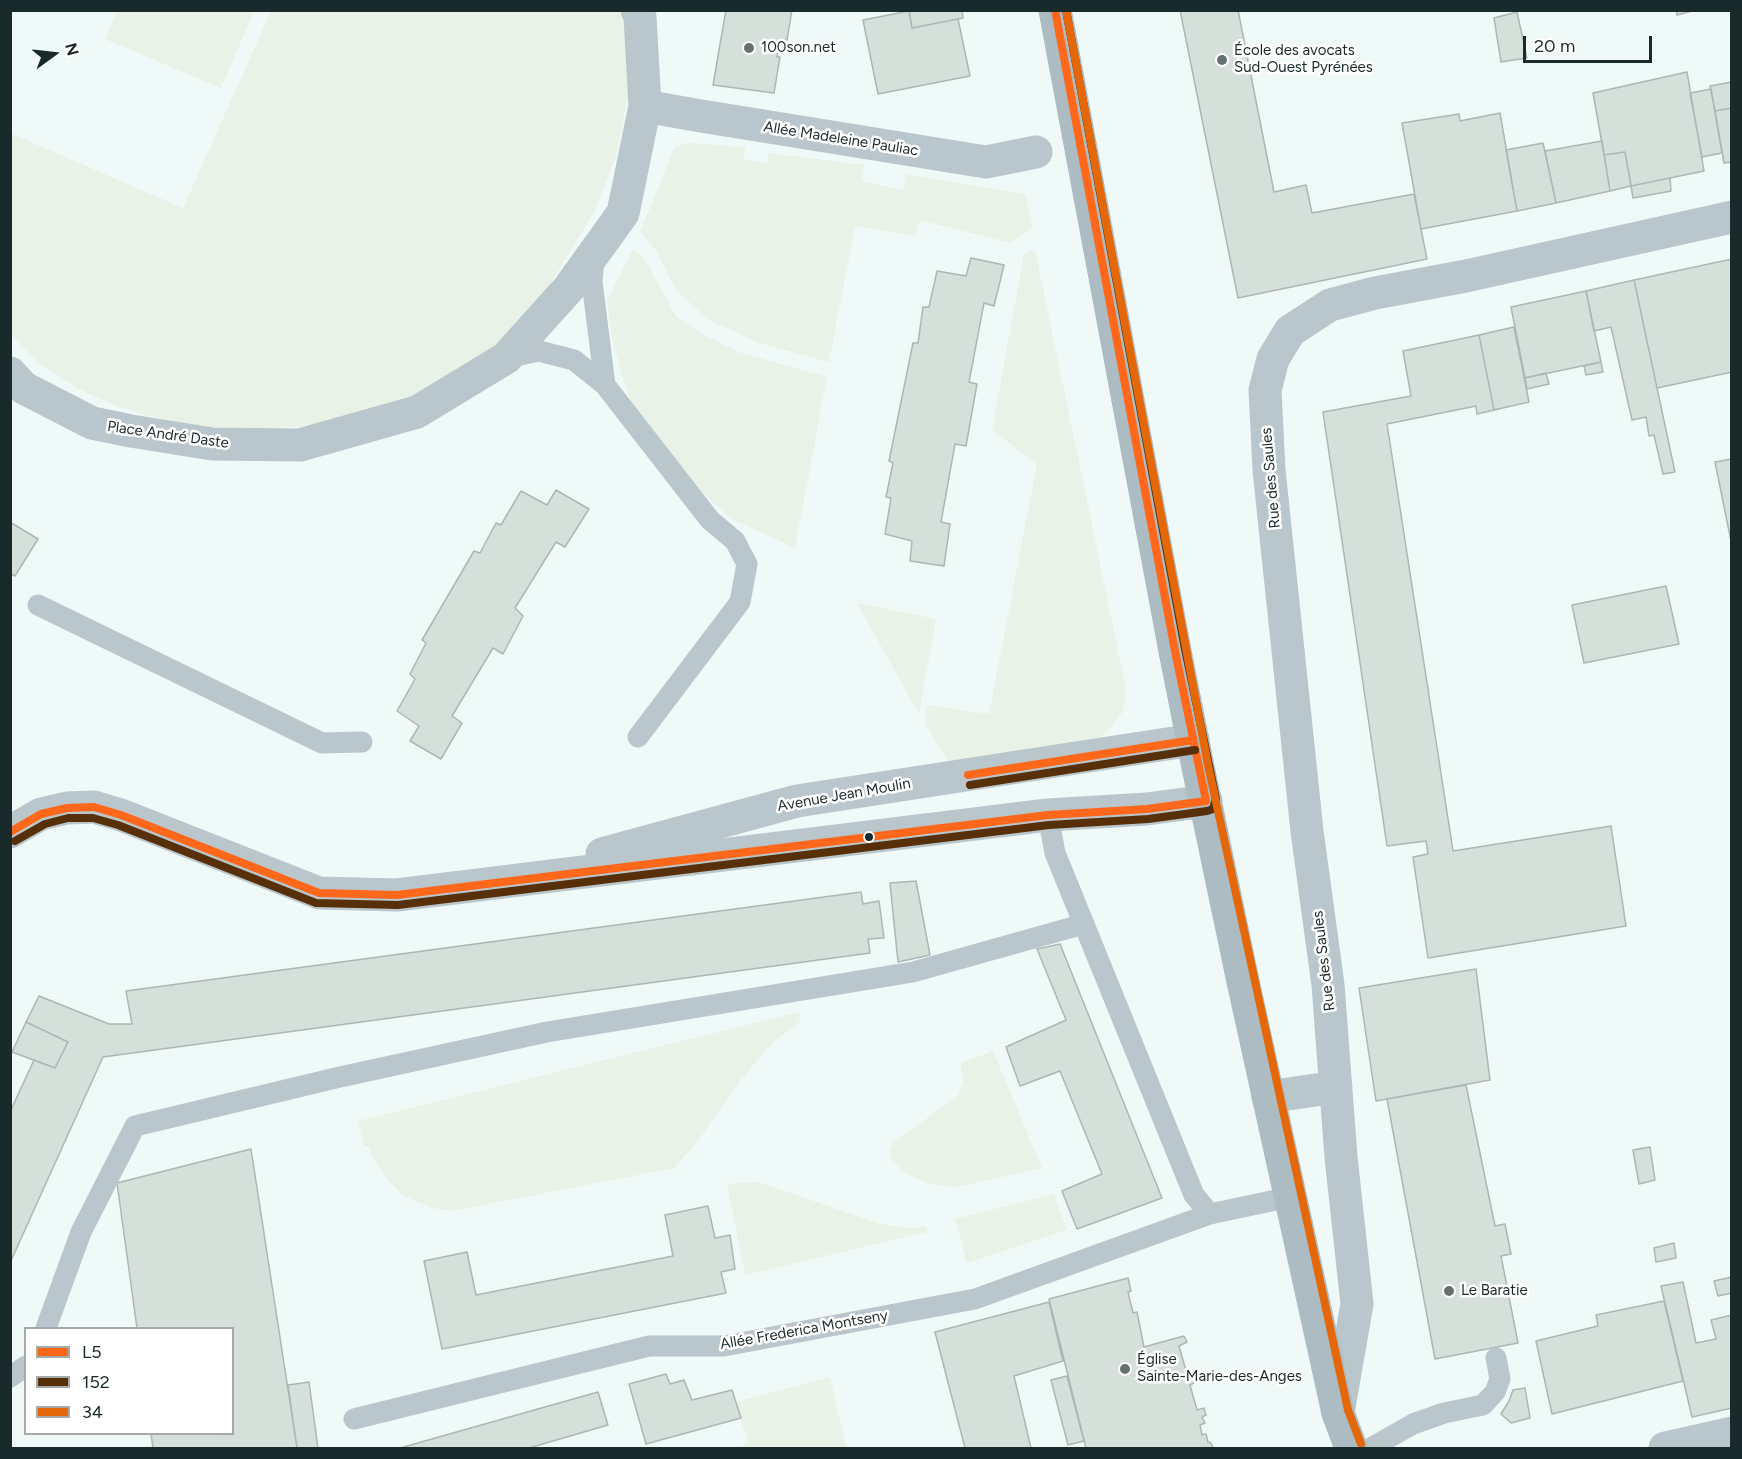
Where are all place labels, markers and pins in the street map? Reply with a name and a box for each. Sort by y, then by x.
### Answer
place label: 100son.net [761,39,836,57]
marker: 100son.net [742,41,756,55]
place label: École des avocats Sud-Ouest Pyrénées [1234,42,1373,77]
marker: École des avocats Sud-Ouest Pyrénées [1215,53,1229,67]
unlabelled marker [863,831,875,843]
place label: Le Baratie [1461,1282,1528,1300]
marker: Le Baratie [1442,1284,1456,1298]
place label: Église Sainte-Marie-des-Anges [1137,1351,1302,1386]
marker: Église Sainte-Marie-des-Anges [1118,1362,1132,1376]

